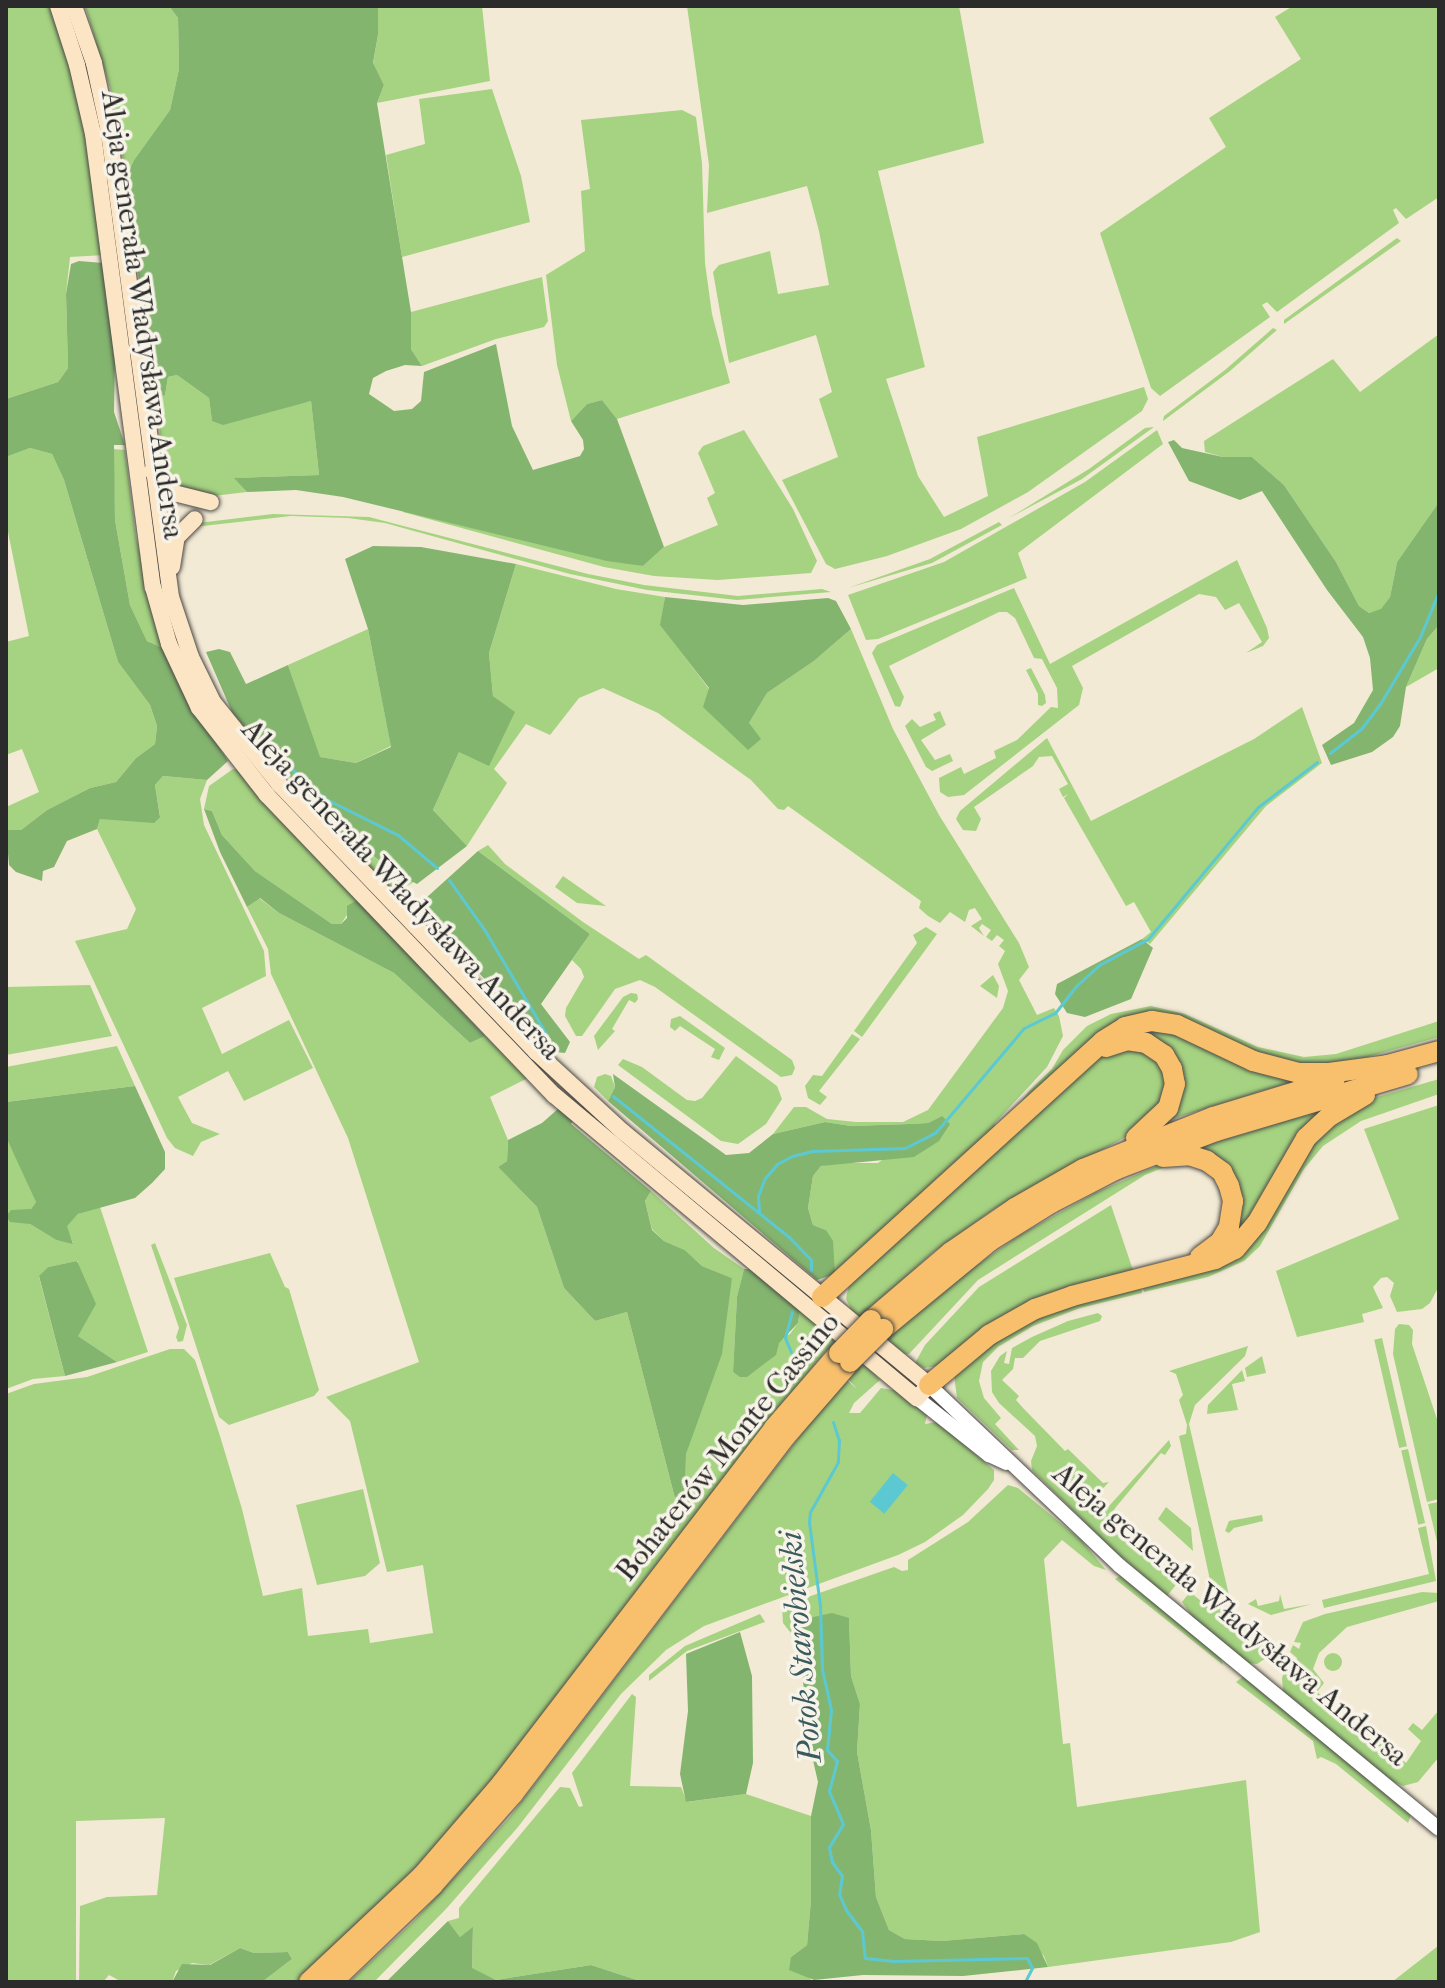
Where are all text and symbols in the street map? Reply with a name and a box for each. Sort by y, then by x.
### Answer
street label: Aleja generała Władysława Andersa [93,88,191,542]
street label: Aleja generała Władysława Andersa [234,712,568,1068]
street label: Bohaterów Monte Cassino [608,1305,848,1589]
street label: Aleja generała Władysława Andersa [1045,1456,1415,1774]
water label: Potok Starobielski [772,1530,830,1764]

